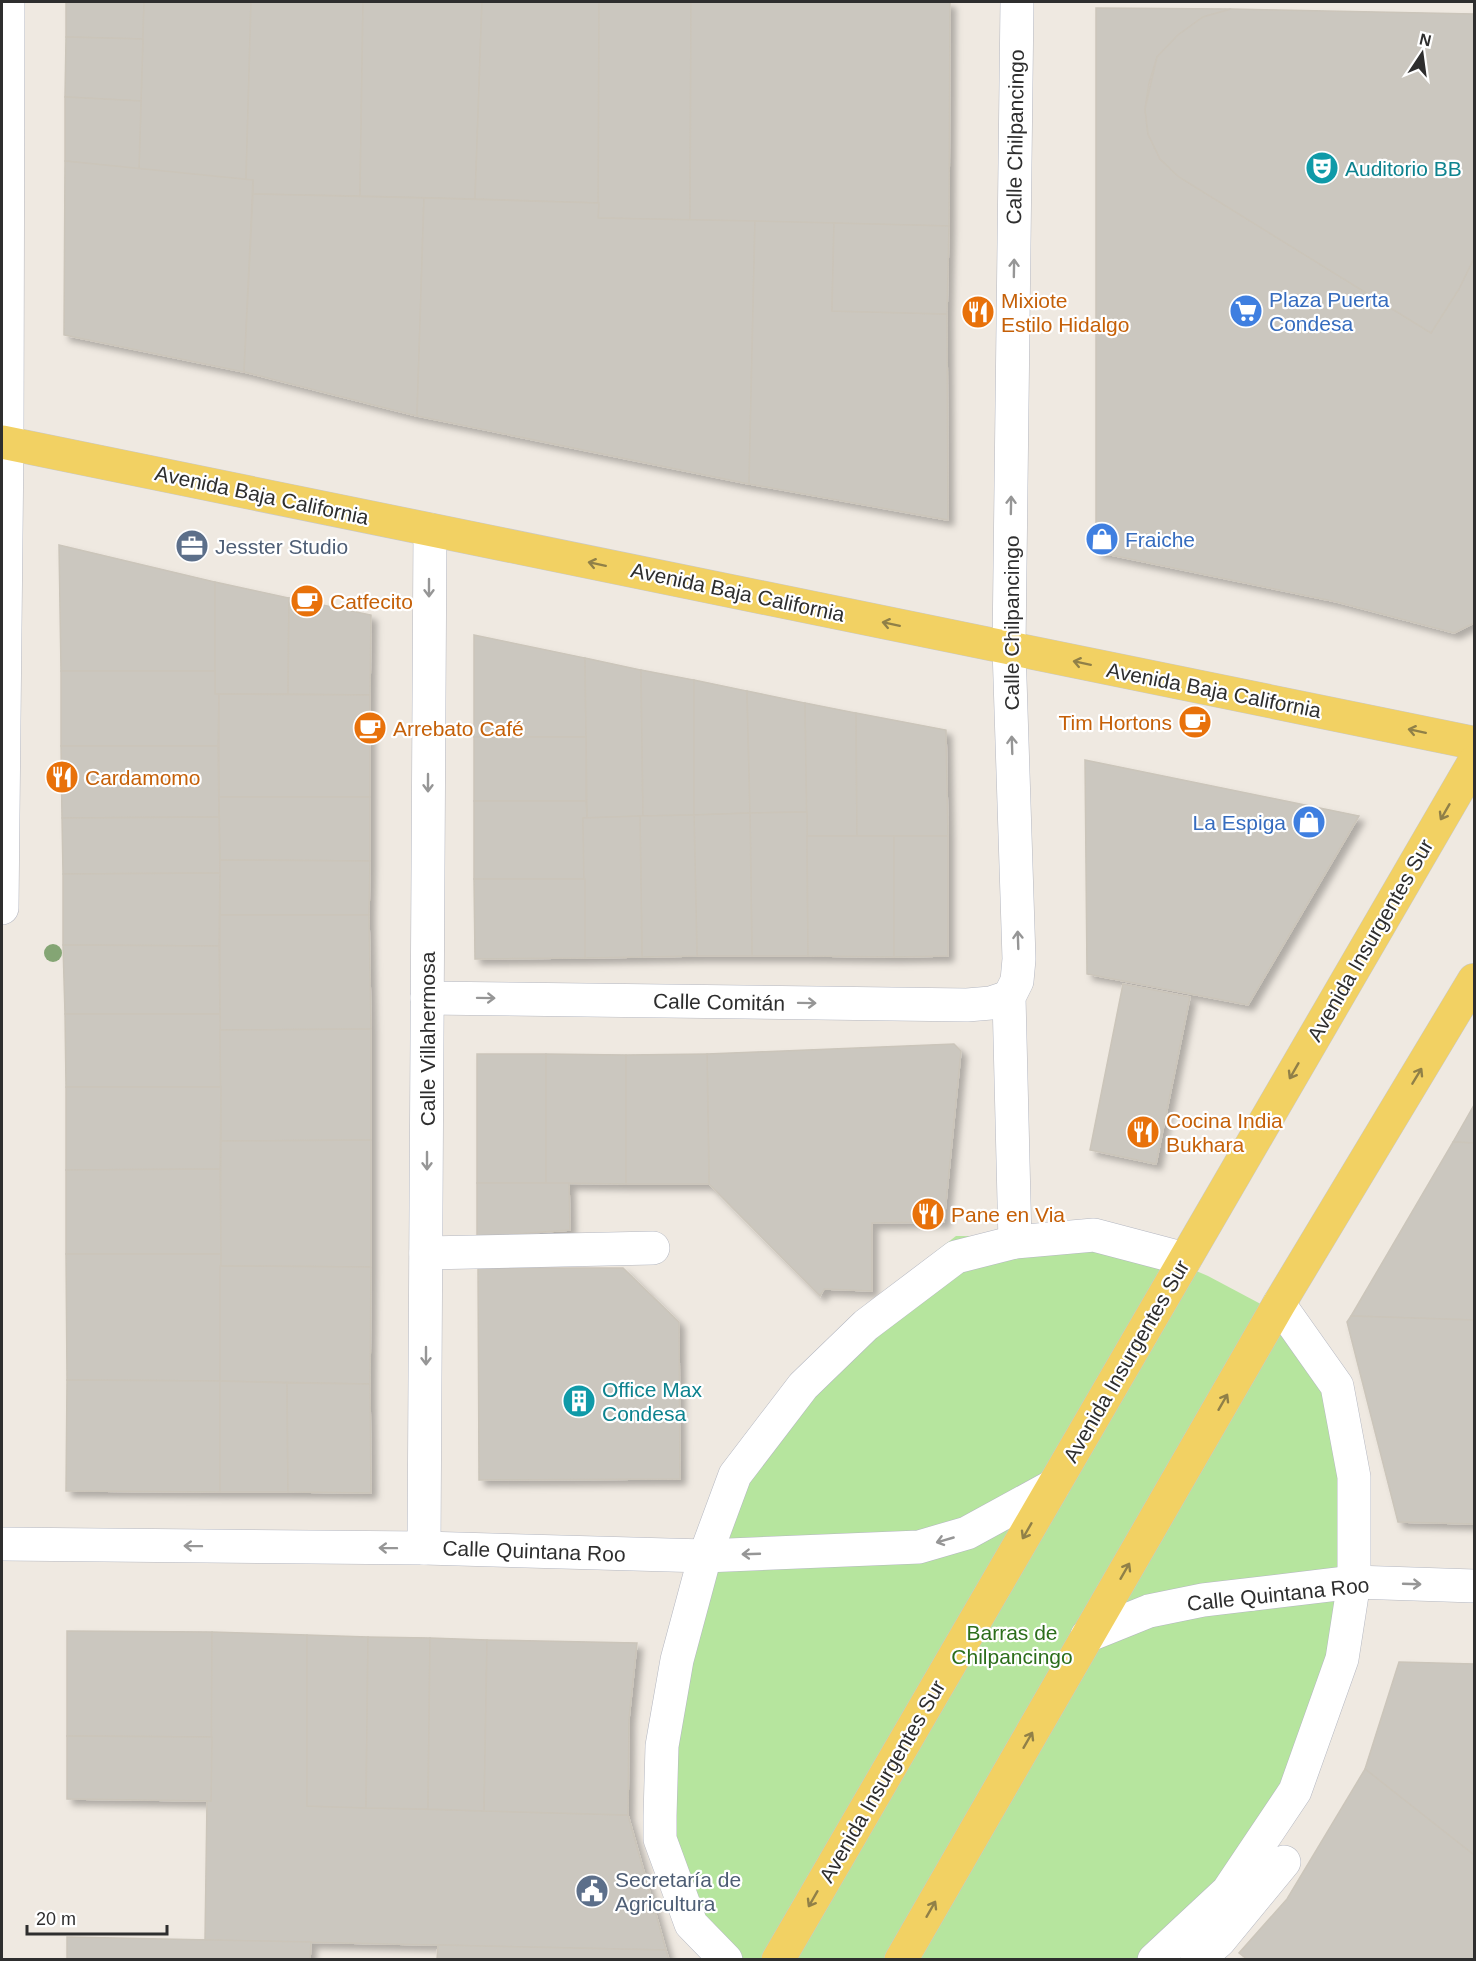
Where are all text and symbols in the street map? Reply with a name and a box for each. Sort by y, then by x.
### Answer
north arrow [1392,24,1452,84]
text: N [1418,30,1433,49]
street label: Calle Chilpancingo [1002,49,1028,225]
theatre icon: Auditorio BB [1304,150,1340,186]
place label: Auditorio BB [1345,157,1462,180]
one-way arrow [1008,259,1020,279]
place label: Plaza Puerta Condesa [1269,288,1390,335]
place label: Mixiote Estilo Hidalgo [1001,289,1129,336]
supermarket icon: Plaza Puerta Condesa [1228,293,1264,329]
restaurant icon: Mixiote Estilo Hidalgo [960,294,996,330]
street label: Avenida Baja California [153,461,371,529]
one-way arrow [1005,496,1017,516]
shop icon: Fraiche [1084,521,1120,557]
office icon: Jesster Studio [174,528,210,564]
place label: Fraiche [1125,528,1195,551]
place label: Jesster Studio [215,535,348,558]
street label: Calle Chilpancingo [1000,535,1023,711]
one-way arrow [588,558,607,569]
street label: Avenida Baja California [629,558,847,626]
one-way arrow [423,578,435,598]
cafe icon: Catfecito [289,583,325,619]
place label: Catfecito [330,590,413,613]
one-way arrow [882,618,901,629]
one-way arrow [1073,657,1092,668]
street label: Avenida Baja California [1105,658,1323,722]
cafe icon: Tim Hortons [1177,704,1213,740]
cafe icon: Arrebato Café [352,710,388,746]
place label: Tim Hortons [1058,711,1172,734]
place label: Arrebato Café [393,717,524,740]
one-way arrow [1408,725,1428,736]
one-way arrow [1006,736,1018,756]
restaurant icon: Cardamomo [44,759,80,795]
place label: Cardamomo [85,766,201,789]
one-way arrow [422,773,434,793]
one-way arrow [1439,803,1451,820]
shop icon: La Espiga [1291,804,1327,840]
place label: La Espiga [1193,811,1286,834]
street label: Avenida Insurgentes Sur [1303,835,1437,1045]
one-way arrow [1013,930,1024,950]
street label: Calle Villahermosa [416,951,439,1126]
street label: Calle Comitán [653,989,785,1015]
one-way arrow [475,993,495,1004]
one-way arrow [796,997,816,1009]
one-way arrow [1288,1062,1300,1079]
one-way arrow [1411,1068,1423,1085]
place label: Cocina India Bukhara [1166,1109,1283,1156]
restaurant icon: Cocina India Bukhara [1125,1114,1161,1150]
one-way arrow [421,1151,433,1171]
restaurant icon: Pane en Via [910,1196,946,1232]
place label: Pane en Via [951,1203,1065,1226]
street label: Avenida Insurgentes Sur [1059,1256,1193,1466]
one-way arrow [420,1346,431,1366]
place label: Office Max Condesa [602,1378,702,1425]
building icon: Office Max Condesa [561,1383,597,1419]
one-way arrow [1217,1394,1229,1411]
one-way arrow [1021,1522,1033,1539]
one-way arrow [936,1535,955,1546]
street label: Calle Quintana Roo [442,1536,626,1566]
one-way arrow [184,1540,204,1552]
one-way arrow [379,1542,399,1554]
one-way arrow [741,1549,761,1560]
one-way arrow [1119,1563,1131,1580]
street label: Calle Quintana Roo [1186,1573,1370,1615]
one-way arrow [1401,1578,1421,1589]
park label: Barras de Chilpancingo [951,1621,1073,1668]
street label: Avenida Insurgentes Sur [815,1676,949,1886]
one-way arrow [1022,1731,1034,1748]
place label: Secretaría de Agricultura [615,1868,741,1915]
public building icon: Secretaría de Agricultura [574,1873,610,1909]
one-way arrow [807,1890,819,1907]
scale bar [27,1898,166,1936]
one-way arrow [925,1901,937,1918]
text: 20 m [36,1909,76,1929]

